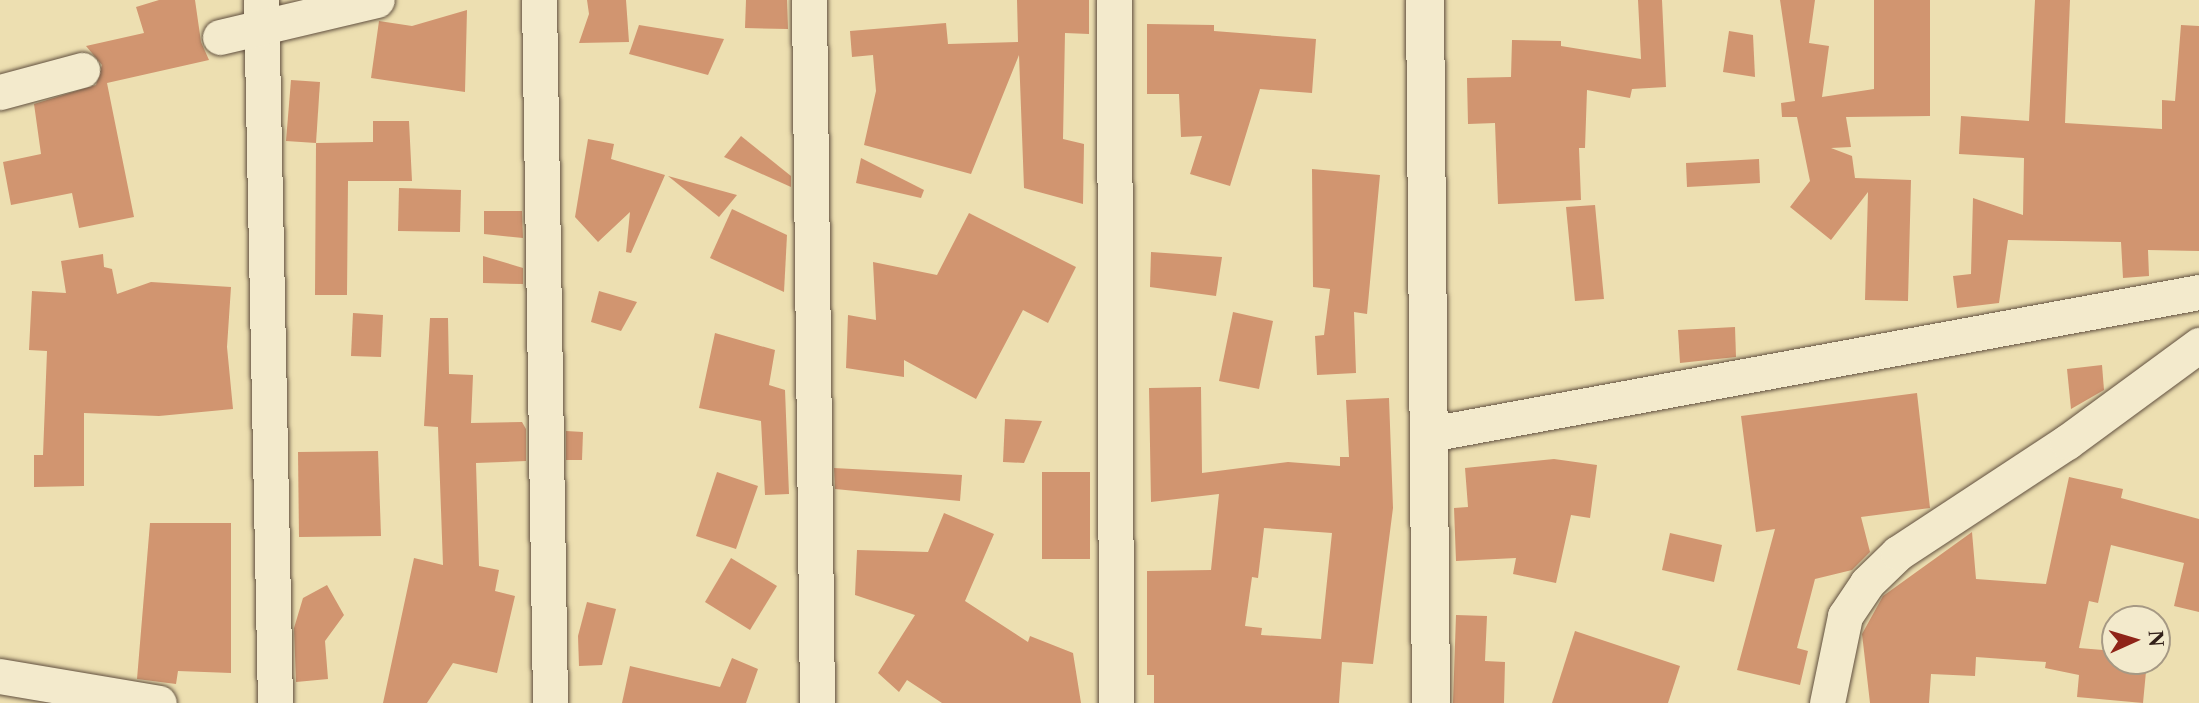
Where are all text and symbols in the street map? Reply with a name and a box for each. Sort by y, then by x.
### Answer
north arrow [2101,605,2171,675]
text: N [2143,630,2168,648]

